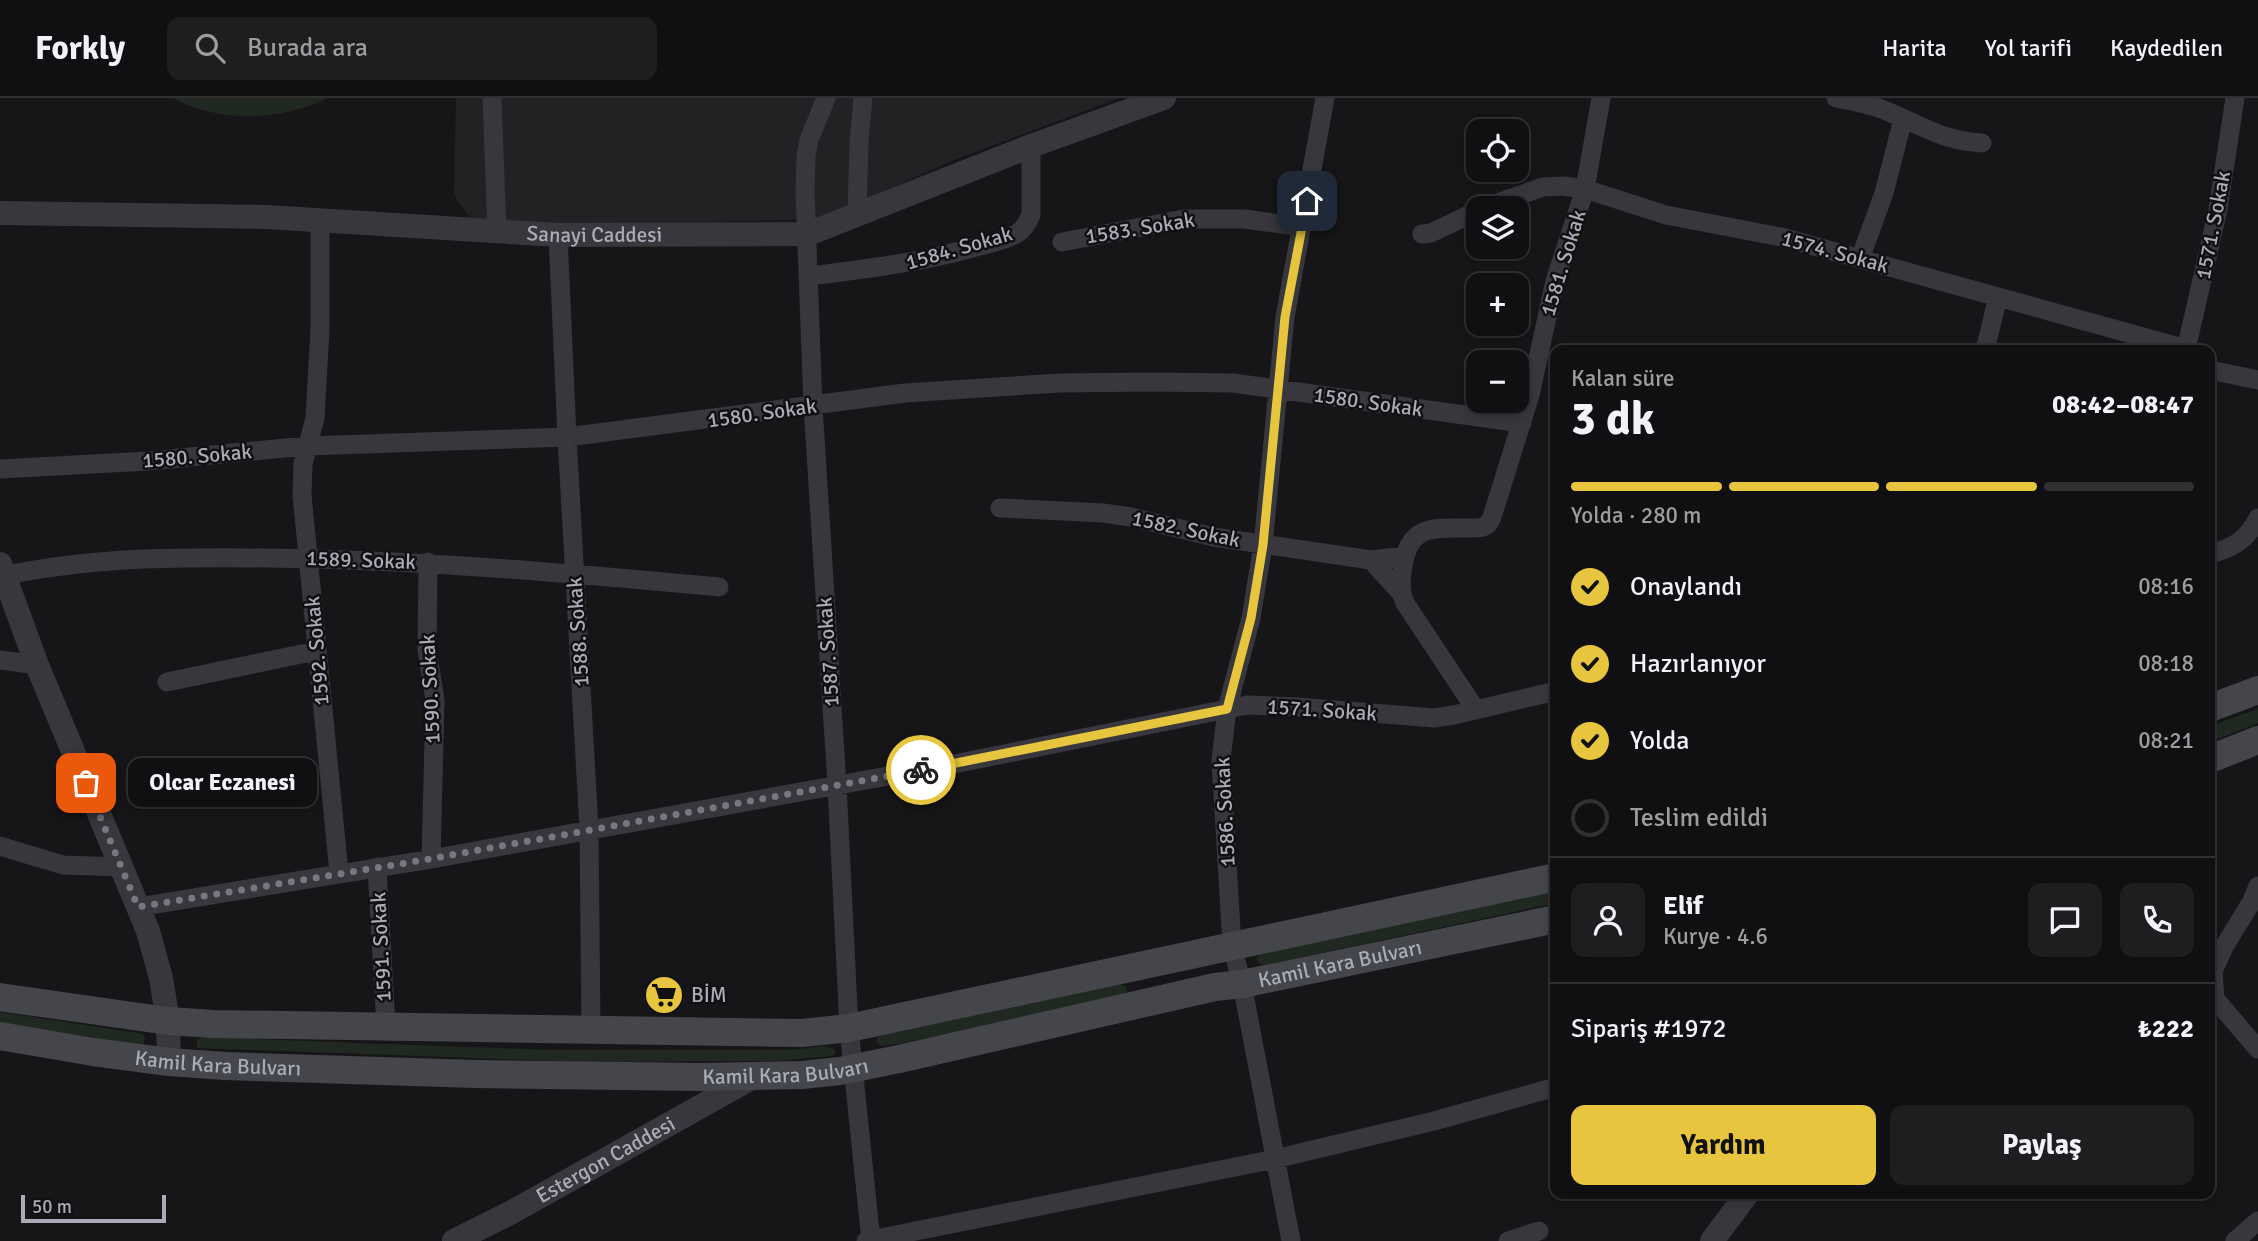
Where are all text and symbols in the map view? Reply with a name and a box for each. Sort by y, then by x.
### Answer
search box [167,17,657,80]
text: Forkly [35,28,125,69]
icon: search [191,29,229,67]
text: Burada ara [247,32,368,64]
text: Harita [1882,33,1947,63]
text: Yol tarifi [1985,33,2072,63]
text: Kaydedilen [2110,33,2223,63]
map controls [1466,119,1529,413]
button: locate [1466,119,1529,182]
street label: 1571. Sokak [2190,168,2236,281]
pin [1277,171,1337,231]
icon: home [1288,182,1326,220]
button: layers [1466,196,1529,259]
street label: 1583. Sokak [1084,206,1197,249]
street label: 1581. Sokak [1535,206,1592,319]
street label: Sanayi Caddesi [526,220,662,248]
street label: 1584. Sokak [903,220,1016,276]
street label: 1574. Sokak [1779,225,1892,279]
button: + [1466,273,1529,336]
button: − [1466,350,1529,413]
text: Kalan süre [1571,364,1675,393]
street label: 1580. Sokak [1312,381,1425,423]
text: 08:42–08:47 [2052,389,2194,421]
text: 3 dk [1571,391,1655,447]
street label: 1580. Sokak [706,392,819,434]
street label: 1580. Sokak [141,438,253,474]
text: Yolda · 280 m [1571,501,1701,530]
street label: 1582. Sokak [1130,505,1243,553]
street label: 1589. Sokak [306,545,417,575]
icon: check [1571,568,1609,606]
text: Onaylandı [1630,571,1742,603]
text: 08:16 [2138,572,2194,601]
street label: 1588. Sokak [561,576,595,688]
street label: 1592. Sokak [299,595,335,707]
street label: 1587. Sokak [811,596,845,708]
street label: 1590. Sokak [414,633,446,745]
icon: check [1571,645,1609,683]
text: Hazırlanıyor [1630,648,1766,680]
text: 08:18 [2138,649,2194,678]
street label: 1571. Sokak [1266,693,1378,727]
icon: check [1571,722,1609,760]
text: Yolda [1630,725,1690,757]
text: 08:21 [2138,726,2194,755]
courier [886,735,956,805]
icon: bike [902,751,940,789]
pin [56,753,116,813]
street label: 1586. Sokak [1209,756,1241,868]
callout: Olcar Eczanesi [128,758,317,808]
icon: bag [67,764,105,802]
text: Olcar Eczanesi [149,768,296,797]
text: Teslim edildi [1630,802,1768,834]
button: person [1571,883,1645,957]
button: chat [2028,883,2102,957]
button: phone [2120,883,2194,957]
text: Elif [1663,890,1703,922]
street label: 1591. Sokak [365,891,397,1003]
text: Kurye · 4.6 [1663,922,1768,951]
street label: Kamil Kara Bulvarı [1256,934,1424,993]
supermarket icon: BİM [643,974,685,1016]
place label: BİM [691,982,727,1008]
text: Sipariş #1972 [1571,1013,1727,1045]
text: ₺222 [2138,1013,2194,1045]
street label: Kamil Kara Bulvarı [133,1045,302,1081]
street label: Kamil Kara Bulvarı [702,1053,871,1090]
button: Yardım [1571,1105,1876,1185]
button: Paylaş [1890,1105,2194,1185]
street label: Estergon Caddesi [531,1110,680,1209]
scale bar [21,1192,166,1224]
text: 50 m [32,1195,72,1219]

